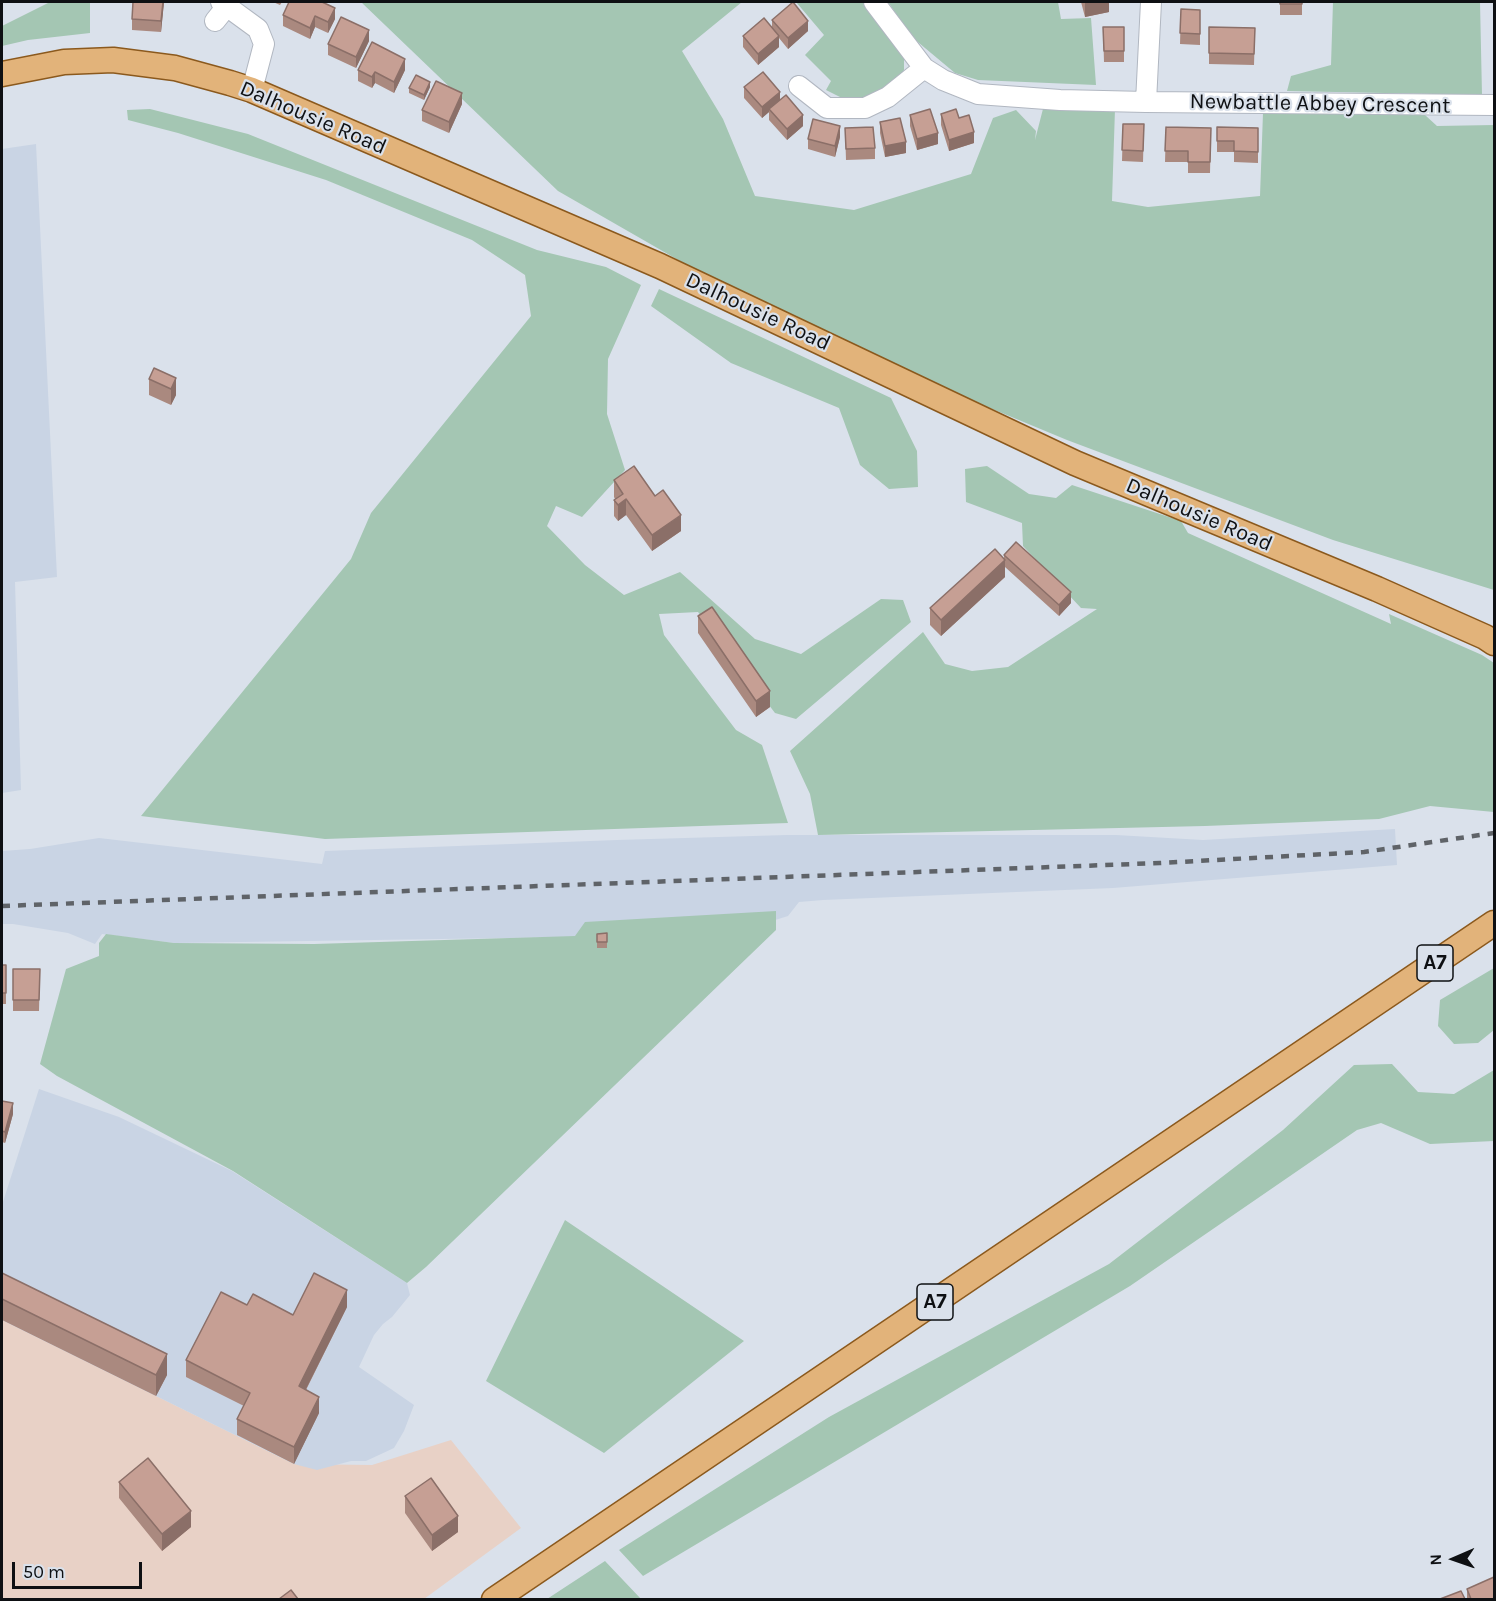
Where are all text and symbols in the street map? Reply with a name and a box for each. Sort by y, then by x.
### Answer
street label: Dalhousie Road [236,75,390,161]
street label: Newbattle Abbey Crescent [1189,89,1451,119]
street label: Dalhousie Road [681,267,835,357]
street label: Dalhousie Road [1122,472,1276,558]
road number: A7 [1417,945,1453,981]
road number: A7 [917,1284,953,1320]
north arrow [1424,1529,1484,1589]
scale bar [15,1550,146,1588]
text: N [1426,1554,1445,1566]
text: 50 m [23,1561,65,1583]

